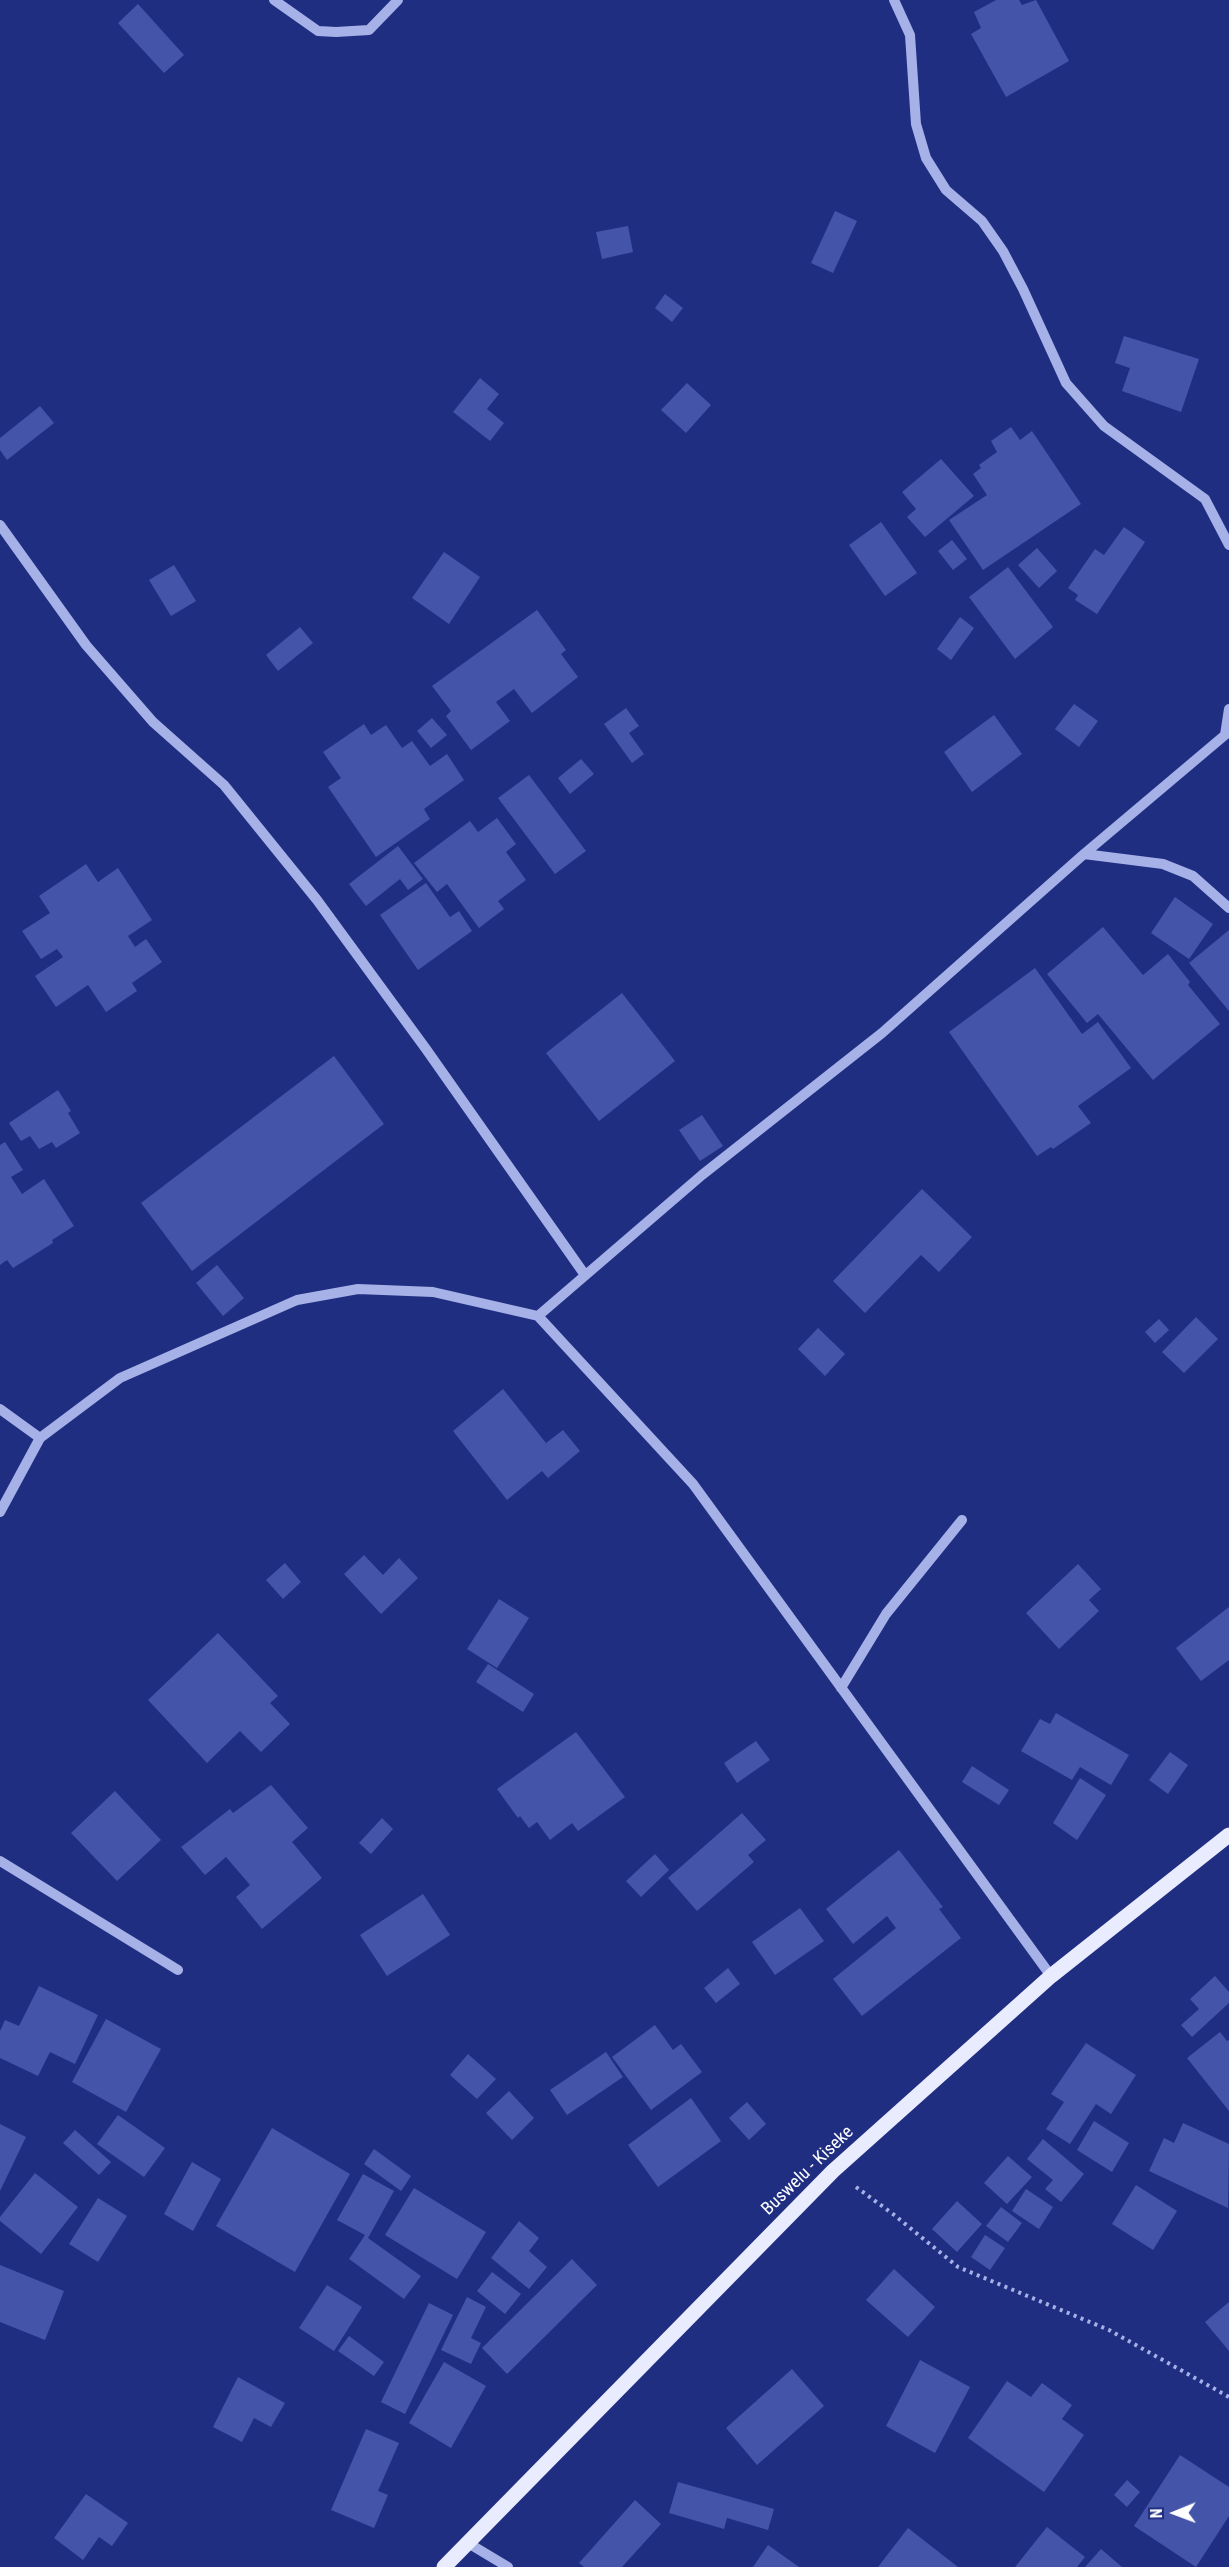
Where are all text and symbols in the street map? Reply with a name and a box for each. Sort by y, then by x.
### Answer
street label: Buswelu - Kiseke [758,2122,858,2220]
north arrow [1145,2483,1205,2543]
text: N [1147,2508,1166,2518]

